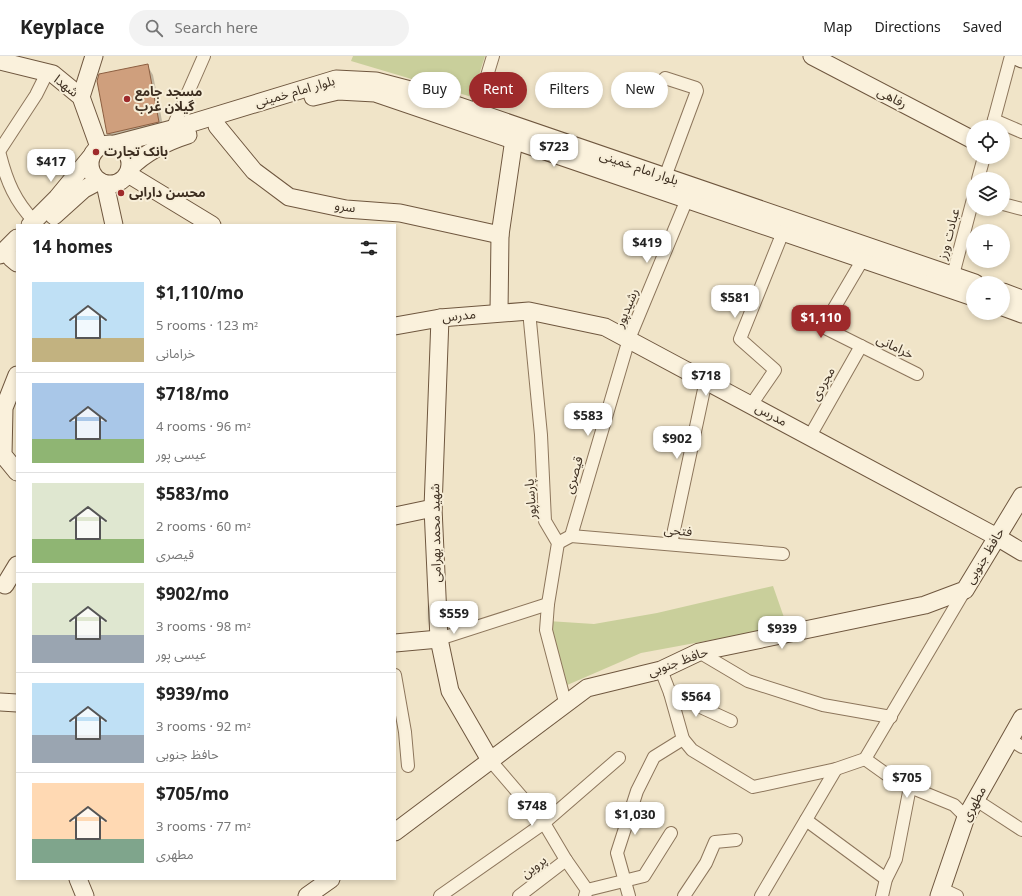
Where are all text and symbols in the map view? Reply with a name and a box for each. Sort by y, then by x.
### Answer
text: Keyplace [20,8,105,48]
search box [129,10,409,46]
text: Search here [175,12,258,44]
text: Map [823,13,852,42]
text: Directions [874,13,941,42]
text: Saved [963,13,1002,42]
icon: search [143,17,165,39]
street label: شهدا [47,67,85,105]
street label: بلوار امام خمینی [252,67,338,117]
chip: Buy [408,72,461,108]
chip: Rent [469,72,527,108]
chip: Filters [535,72,603,108]
chip: New [611,72,668,108]
place label: مسجد جامع گیلان غرب [135,78,202,121]
street label: رفاهی [872,78,912,118]
marker: مسجد جامع گیلان غرب [122,94,132,104]
map controls [966,120,1010,320]
button: locate [966,120,1010,164]
text: $723 [539,133,569,161]
pin: $723 [530,134,578,168]
place label: بانک تجارت [104,138,168,166]
street label: بلوار امام خمینی [596,141,682,195]
marker: بانک تجارت [91,147,101,157]
text: $417 [36,148,66,176]
pin: $417 [27,149,75,183]
button: layers [966,172,1010,216]
place label: محسن دارابی [129,179,206,207]
marker: محسن دارابی [116,188,126,198]
street label: سرو [333,192,357,222]
street label: عبادت ورز [928,205,969,264]
button: + [966,224,1010,268]
text: $419 [632,229,662,257]
text: 14 homes [32,230,113,266]
pin: $419 [623,230,671,264]
icon: filters [358,237,380,259]
text: $1,110/mo [156,276,244,312]
button: − [966,276,1010,320]
street label: رشیدپور [606,284,648,333]
text: $581 [720,284,750,312]
pin: $581 [711,285,759,319]
icon: home [64,298,112,346]
street label: مدرس [441,300,477,332]
text: $1,110 [801,304,841,332]
pin: $1,110 [788,305,854,339]
text: 5 rooms · 123 m² [156,312,258,340]
street label: خرامانی [871,326,919,368]
text: خرامانی [156,340,195,368]
street label: مجردی [802,361,844,407]
text: $718 [691,362,721,390]
pin: $718 [682,363,730,397]
text: $718/mo [156,377,229,413]
street label: مدرس [749,395,793,435]
icon: home [64,399,112,447]
text: $583 [573,402,603,430]
pin: $583 [564,403,612,437]
text: 4 rooms · 96 m² [156,413,251,441]
text: $902 [662,425,692,453]
pin: $902 [653,426,701,460]
text: عیسی پور [156,441,206,469]
street label: قیصری [555,453,593,497]
text: $583/mo [156,477,229,513]
street label: پارساپور [516,478,546,521]
street label: شهید محمد بهرامی [421,483,451,583]
icon: home [64,499,112,547]
text: 2 rooms · 60 m² [156,513,251,541]
street label: فتحی [663,516,694,546]
street label: حافظ جنوبی [957,522,1013,590]
text: قیصری [156,541,194,569]
text: $902/mo [156,577,229,613]
icon: home [64,599,112,647]
text: $559 [439,600,469,628]
pin: $559 [430,601,478,635]
text: 3 rooms · 98 m² [156,613,251,641]
text: $939 [767,615,797,643]
pin: $939 [758,616,806,650]
street label: حافظ جنوبی [644,638,713,686]
text: عیسی پور [156,641,206,669]
text: $939/mo [156,677,229,713]
text: $564 [681,683,711,711]
pin: $564 [672,684,720,718]
icon: home [64,699,112,747]
text: 3 rooms · 92 m² [156,713,251,741]
text: حافظ جنوبی [156,741,219,769]
text: $705 [892,764,922,792]
pin: $705 [883,765,931,799]
text: $705/mo [156,777,229,813]
street label: مطهری [953,781,995,827]
text: $748 [517,792,547,820]
pin: $748 [508,793,556,827]
icon: home [64,799,112,847]
text: $1,030 [615,801,655,829]
pin: $1,030 [602,802,668,836]
text: 3 rooms · 77 m² [156,813,251,841]
text: مطهری [156,841,194,869]
street label: پروین [514,847,554,887]

